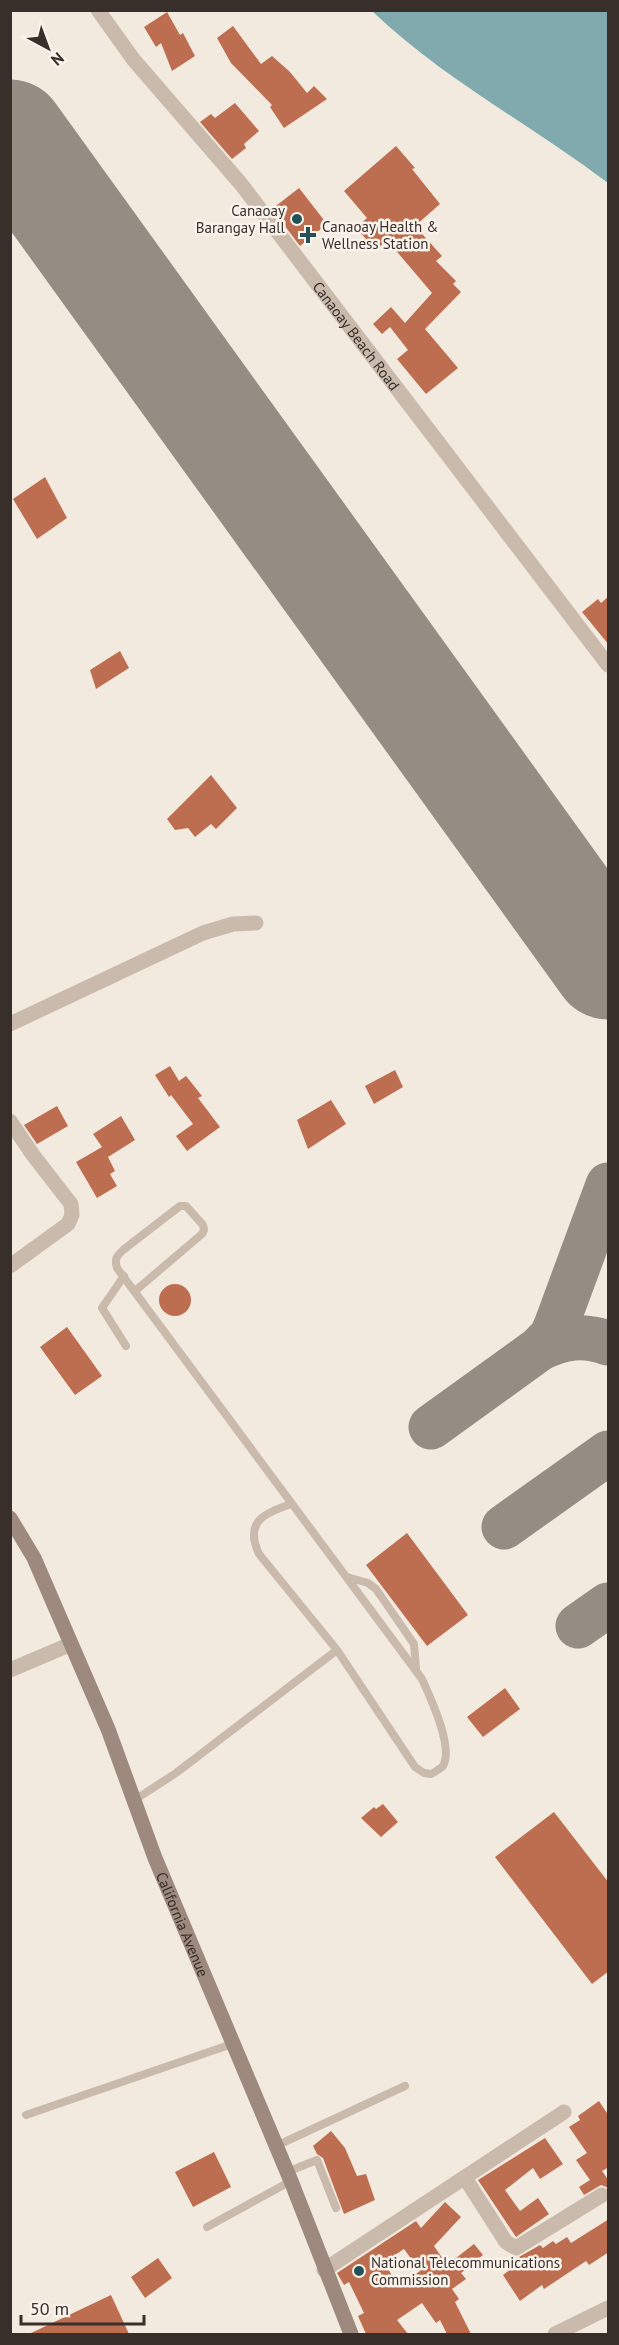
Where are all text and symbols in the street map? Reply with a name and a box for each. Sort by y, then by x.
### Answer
north arrow [18,18,78,78]
text: N [47,48,68,70]
place label: Canaoay Barangay Hall [196,201,286,237]
marker: Canaoay Barangay Hall [290,212,304,226]
place label: Canaoay Health & Wellness Station [322,217,438,253]
marker: Canaoay Health & Wellness Station [299,226,317,244]
street label: Canaoay Beach Road [309,277,404,394]
street label: California Avenue [152,1869,213,1979]
place label: National Telecommunications Commission [371,2253,560,2289]
marker: National Telecommunications Commission [352,2264,366,2278]
scale bar [21,2288,144,2326]
text: 50 m [30,2297,69,2320]

